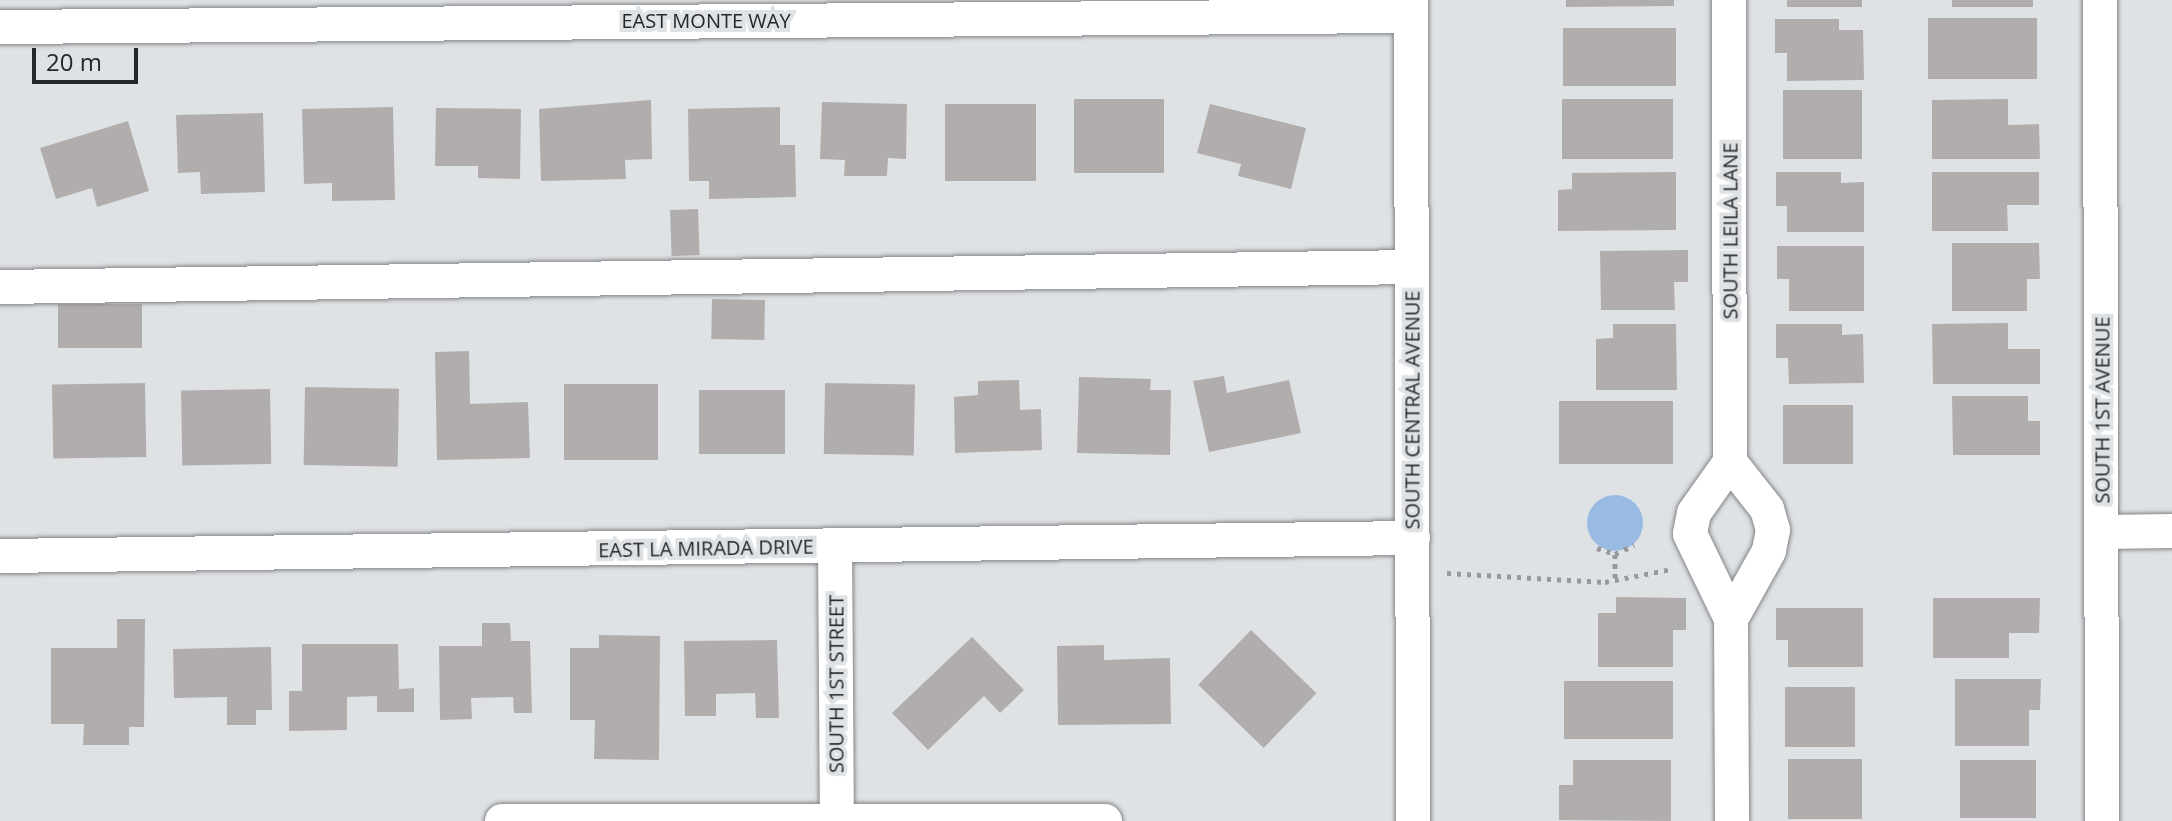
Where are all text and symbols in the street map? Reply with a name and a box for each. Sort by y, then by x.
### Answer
street label: EAST MONTE WAY [621,8,791,32]
scale bar [36,32,142,82]
text: 20 m [46,45,102,78]
street label: SOUTH LEILA LANE [1718,143,1742,319]
street label: SOUTH CENTRAL AVENUE [1400,291,1424,529]
street label: SOUTH 1ST AVENUE [2090,316,2114,504]
street label: EAST LA MIRADA DRIVE [598,534,814,562]
street label: SOUTH 1ST STREET [824,595,848,773]

